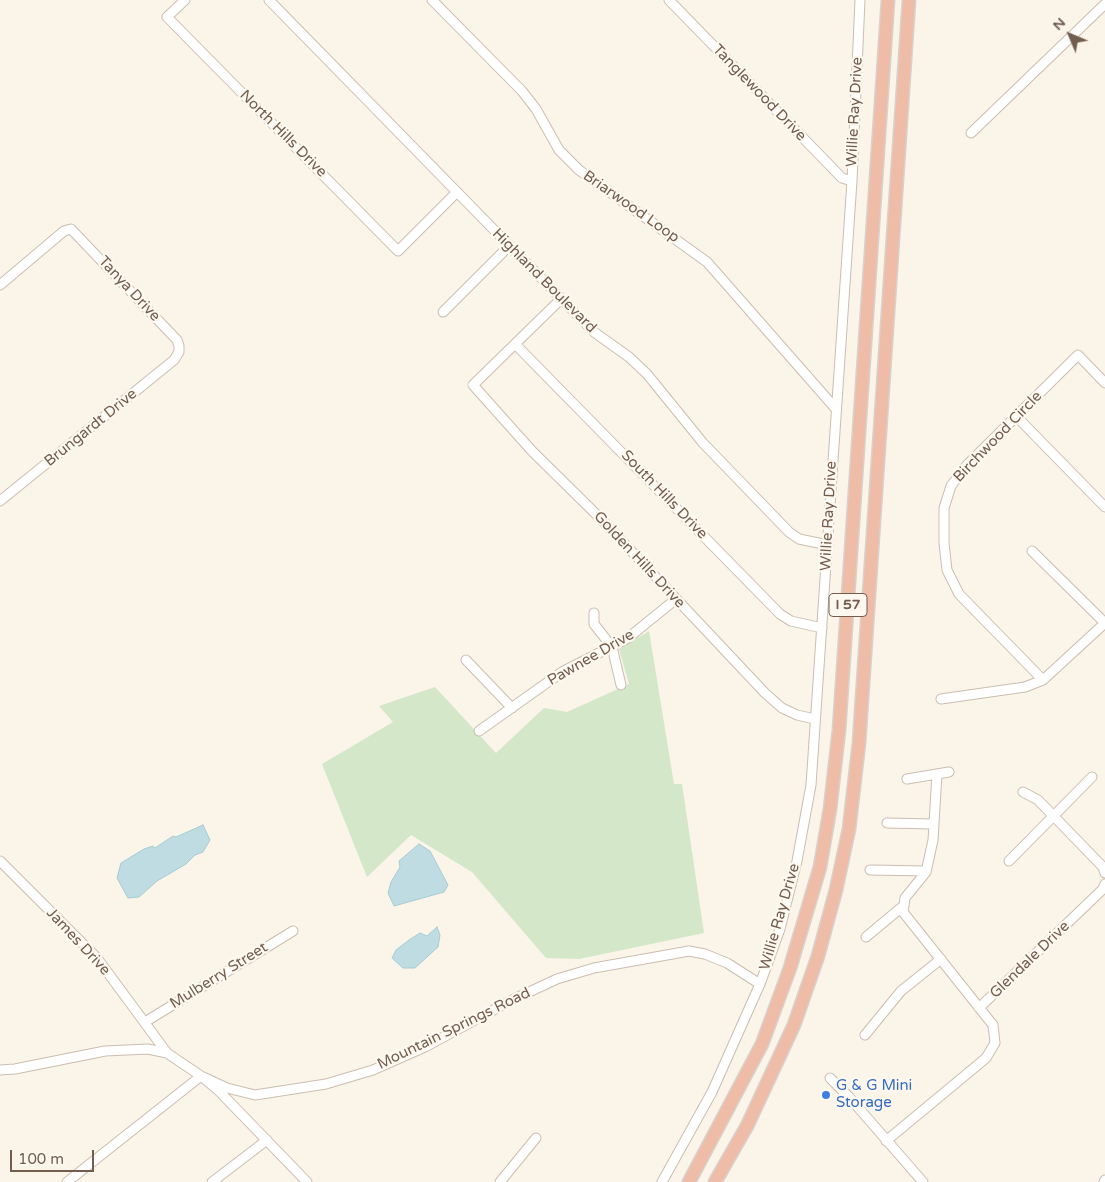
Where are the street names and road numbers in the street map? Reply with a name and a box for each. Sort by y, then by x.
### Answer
street label: Tanglewood Drive [708,41,810,145]
street label: Willie Ray Drive [843,56,867,168]
street label: North Hills Drive [236,87,330,181]
street label: Briarwood Loop [579,167,683,247]
street label: Highland Boulevard [488,225,600,337]
street label: Tanya Drive [94,253,164,325]
street label: Brungardt Drive [41,385,141,471]
street label: Birchwood Circle [950,388,1046,486]
street label: South Hills Drive [617,447,711,543]
street label: Willie Ray Drive [817,460,841,572]
street label: Golden Hills Drive [590,508,688,612]
road number: I 57 [829,594,867,616]
street label: Pawnee Drive [545,626,637,690]
street label: Willie Ray Drive [756,862,804,972]
street label: James Drive [42,905,114,979]
street label: Glendale Drive [986,918,1074,1002]
street label: Mulberry Street [167,939,271,1013]
street label: Mountain Springs Road [375,984,533,1074]

